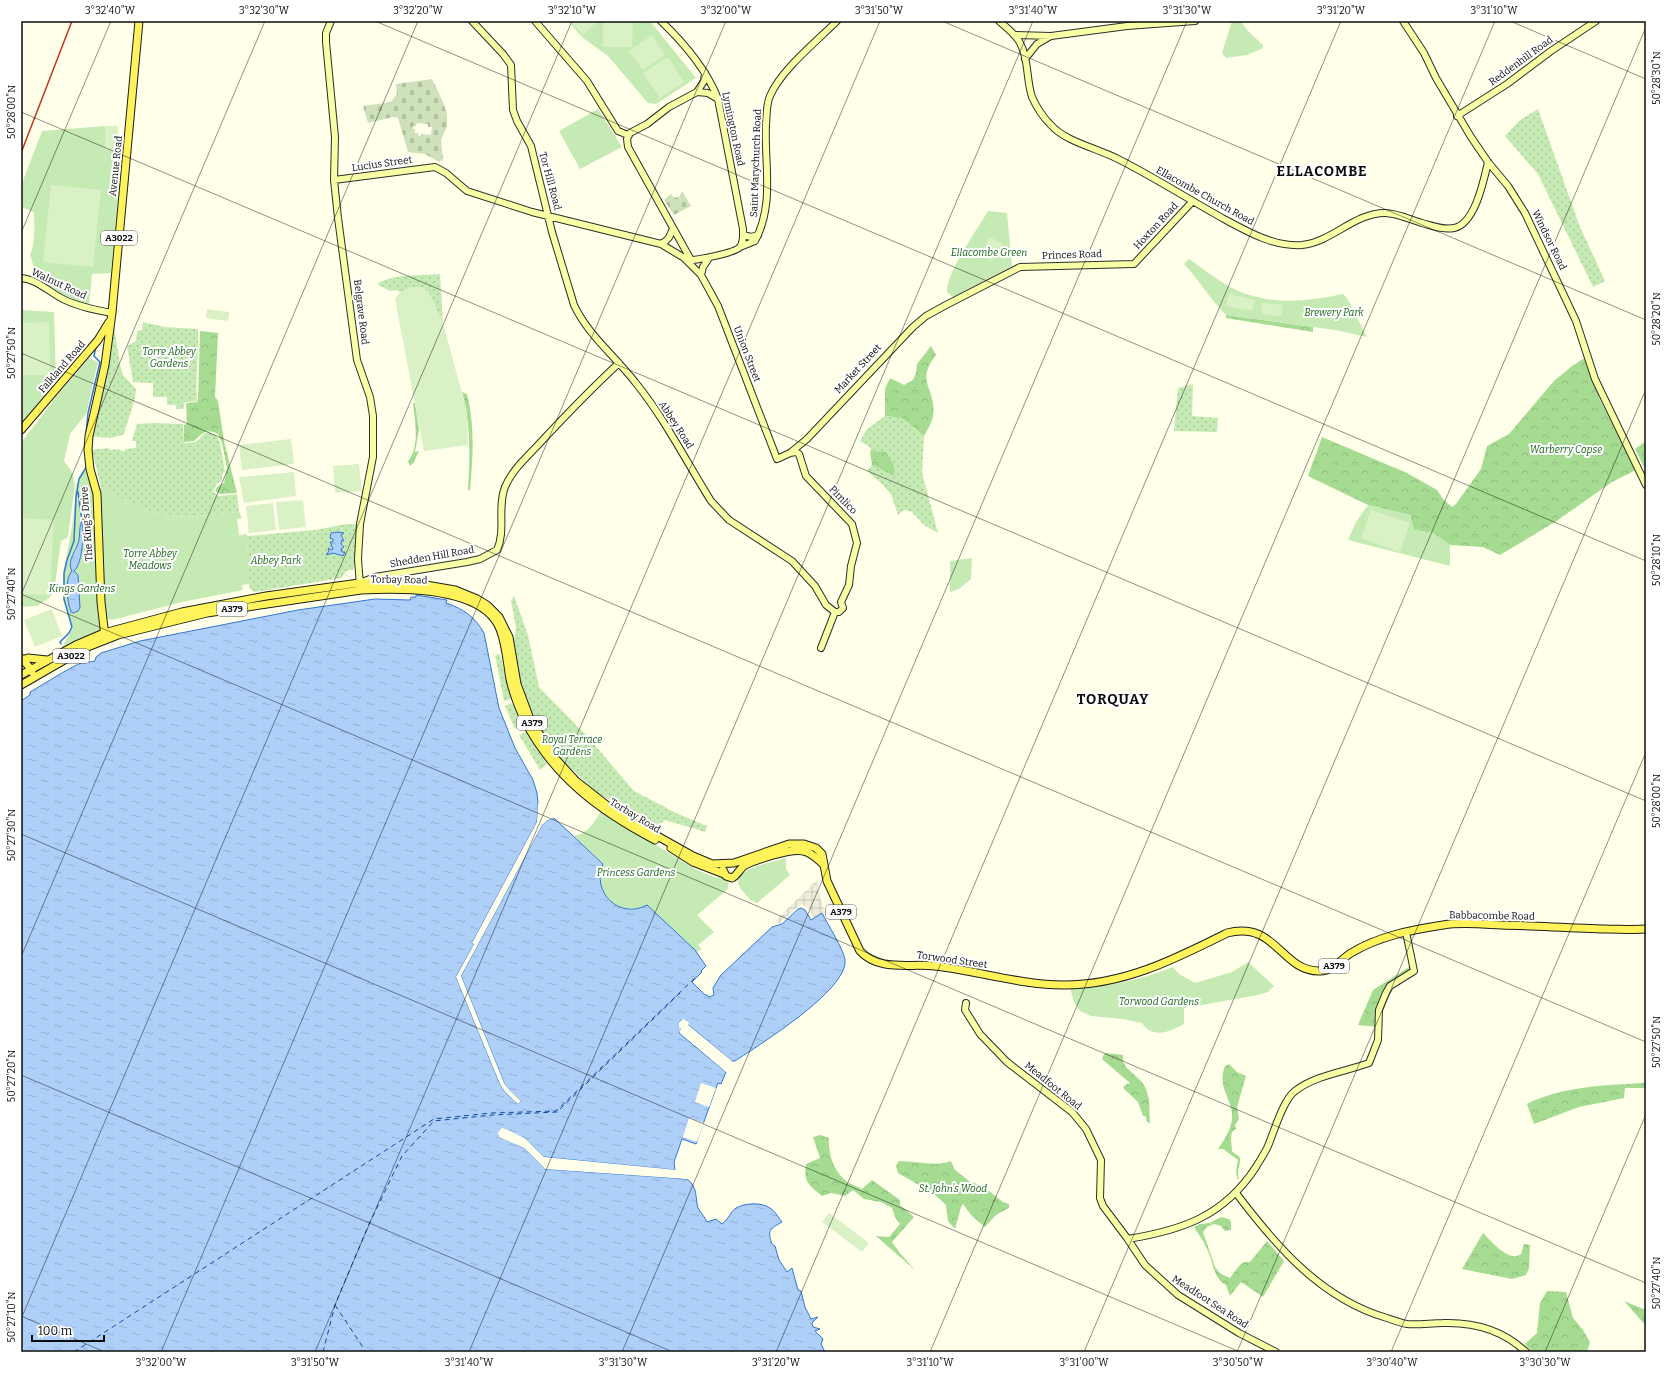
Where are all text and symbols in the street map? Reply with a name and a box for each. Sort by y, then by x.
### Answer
text: 3°32'40"W [85,5,136,17]
text: 3°32'30"W [239,5,290,17]
text: 3°32'20"W [393,5,444,17]
text: 3°32'10"W [548,5,597,17]
text: 3°32'00"W [701,5,752,17]
text: 3°31'50"W [855,5,904,17]
text: 3°31'40"W [1009,5,1058,17]
text: 3°31'30"W [1163,5,1212,17]
text: 3°31'20"W [1317,5,1366,17]
text: 3°31'10"W [1471,5,1518,17]
street label: Reddenhill Road [1487,34,1555,88]
text: 50°28'30"N [1651,51,1663,105]
text: 50°28'00"N [6,85,18,139]
street label: Lymington Road [719,91,747,167]
street label: Saint Marychurch Road [748,109,764,217]
street label: Avenue Road [107,135,125,197]
street label: Tor Hill Road [536,151,564,211]
street label: Lucius Street [351,154,413,174]
district label: ELLACOMBE [1276,163,1368,180]
street label: Ellacombe Church Road [1154,164,1256,228]
street label: Hoxton Road [1131,200,1181,252]
street label: Windsor Road [1529,208,1569,272]
road number: A3022 [101,231,137,245]
park label: Ellacombe Green [951,247,1027,259]
street label: Princes Road [1042,248,1102,262]
street label: Walnut Road [30,266,89,302]
street label: Belgrave Road [351,279,371,345]
text: 50°28'20"N [1651,292,1663,346]
park label: Brewery Park [1304,307,1364,319]
street label: Union Street [731,324,763,384]
text: 50°27'50"N [6,327,18,379]
street label: Falkland Road [36,338,88,396]
street label: Market Street [832,342,884,396]
park label: Torre Abbey Gardens [142,346,197,370]
street label: Abbey Road [656,399,696,451]
park label: Warberry Copse [1530,444,1602,456]
street label: Pimlico [827,483,860,517]
street label: The King's Drive [78,486,96,562]
text: 50°28'10"N [1651,534,1663,586]
street label: Shedden Hill Road [389,544,475,570]
park label: Torre Abbey Meadows [123,548,178,572]
park label: Abbey Park [250,555,302,567]
text: 50°27'40"N [6,568,18,620]
street label: Torbay Road [370,574,428,586]
park label: Kings Gardens [49,583,116,595]
road number: A379 [217,602,247,616]
road number: A3022 [53,649,89,663]
district label: TORQUAY [1077,691,1149,708]
road number: A379 [517,716,547,730]
park label: Royal Terrace Gardens [542,734,602,758]
text: 50°28'00"N [1651,774,1663,828]
street label: Torbay Road [607,796,663,836]
text: 50°27'30"N [6,809,18,861]
park label: Princess Gardens [597,867,675,879]
road number: A379 [826,905,856,919]
street label: Babbacombe Road [1449,909,1535,923]
street label: Torwood Street [916,949,988,971]
road number: A379 [1319,959,1349,973]
park label: Torwood Gardens [1119,996,1199,1008]
text: 50°27'50"N [1651,1016,1663,1068]
text: 50°27'20"N [6,1050,18,1102]
street label: Meadfoot Road [1022,1059,1084,1113]
park label: St. John's Wood [919,1183,987,1195]
text: 50°27'40"N [1651,1257,1663,1309]
street label: Meadfoot Sea Road [1170,1273,1250,1331]
text: 50°27'10"N [6,1291,18,1342]
scale bar [32,1317,104,1343]
text: 100 m [38,1324,73,1338]
text: 3°32'00"W [136,1357,187,1369]
text: 3°31'50"W [291,1357,340,1369]
text: 3°31'40"W [445,1357,494,1369]
text: 3°31'30"W [599,1357,648,1369]
text: 3°31'20"W [752,1357,801,1369]
text: 3°31'10"W [907,1357,954,1369]
text: 3°31'00"W [1059,1357,1109,1369]
text: 3°30'50"W [1213,1357,1264,1369]
text: 3°30'40"W [1367,1357,1418,1369]
text: 3°30'30"W [1520,1357,1571,1369]

